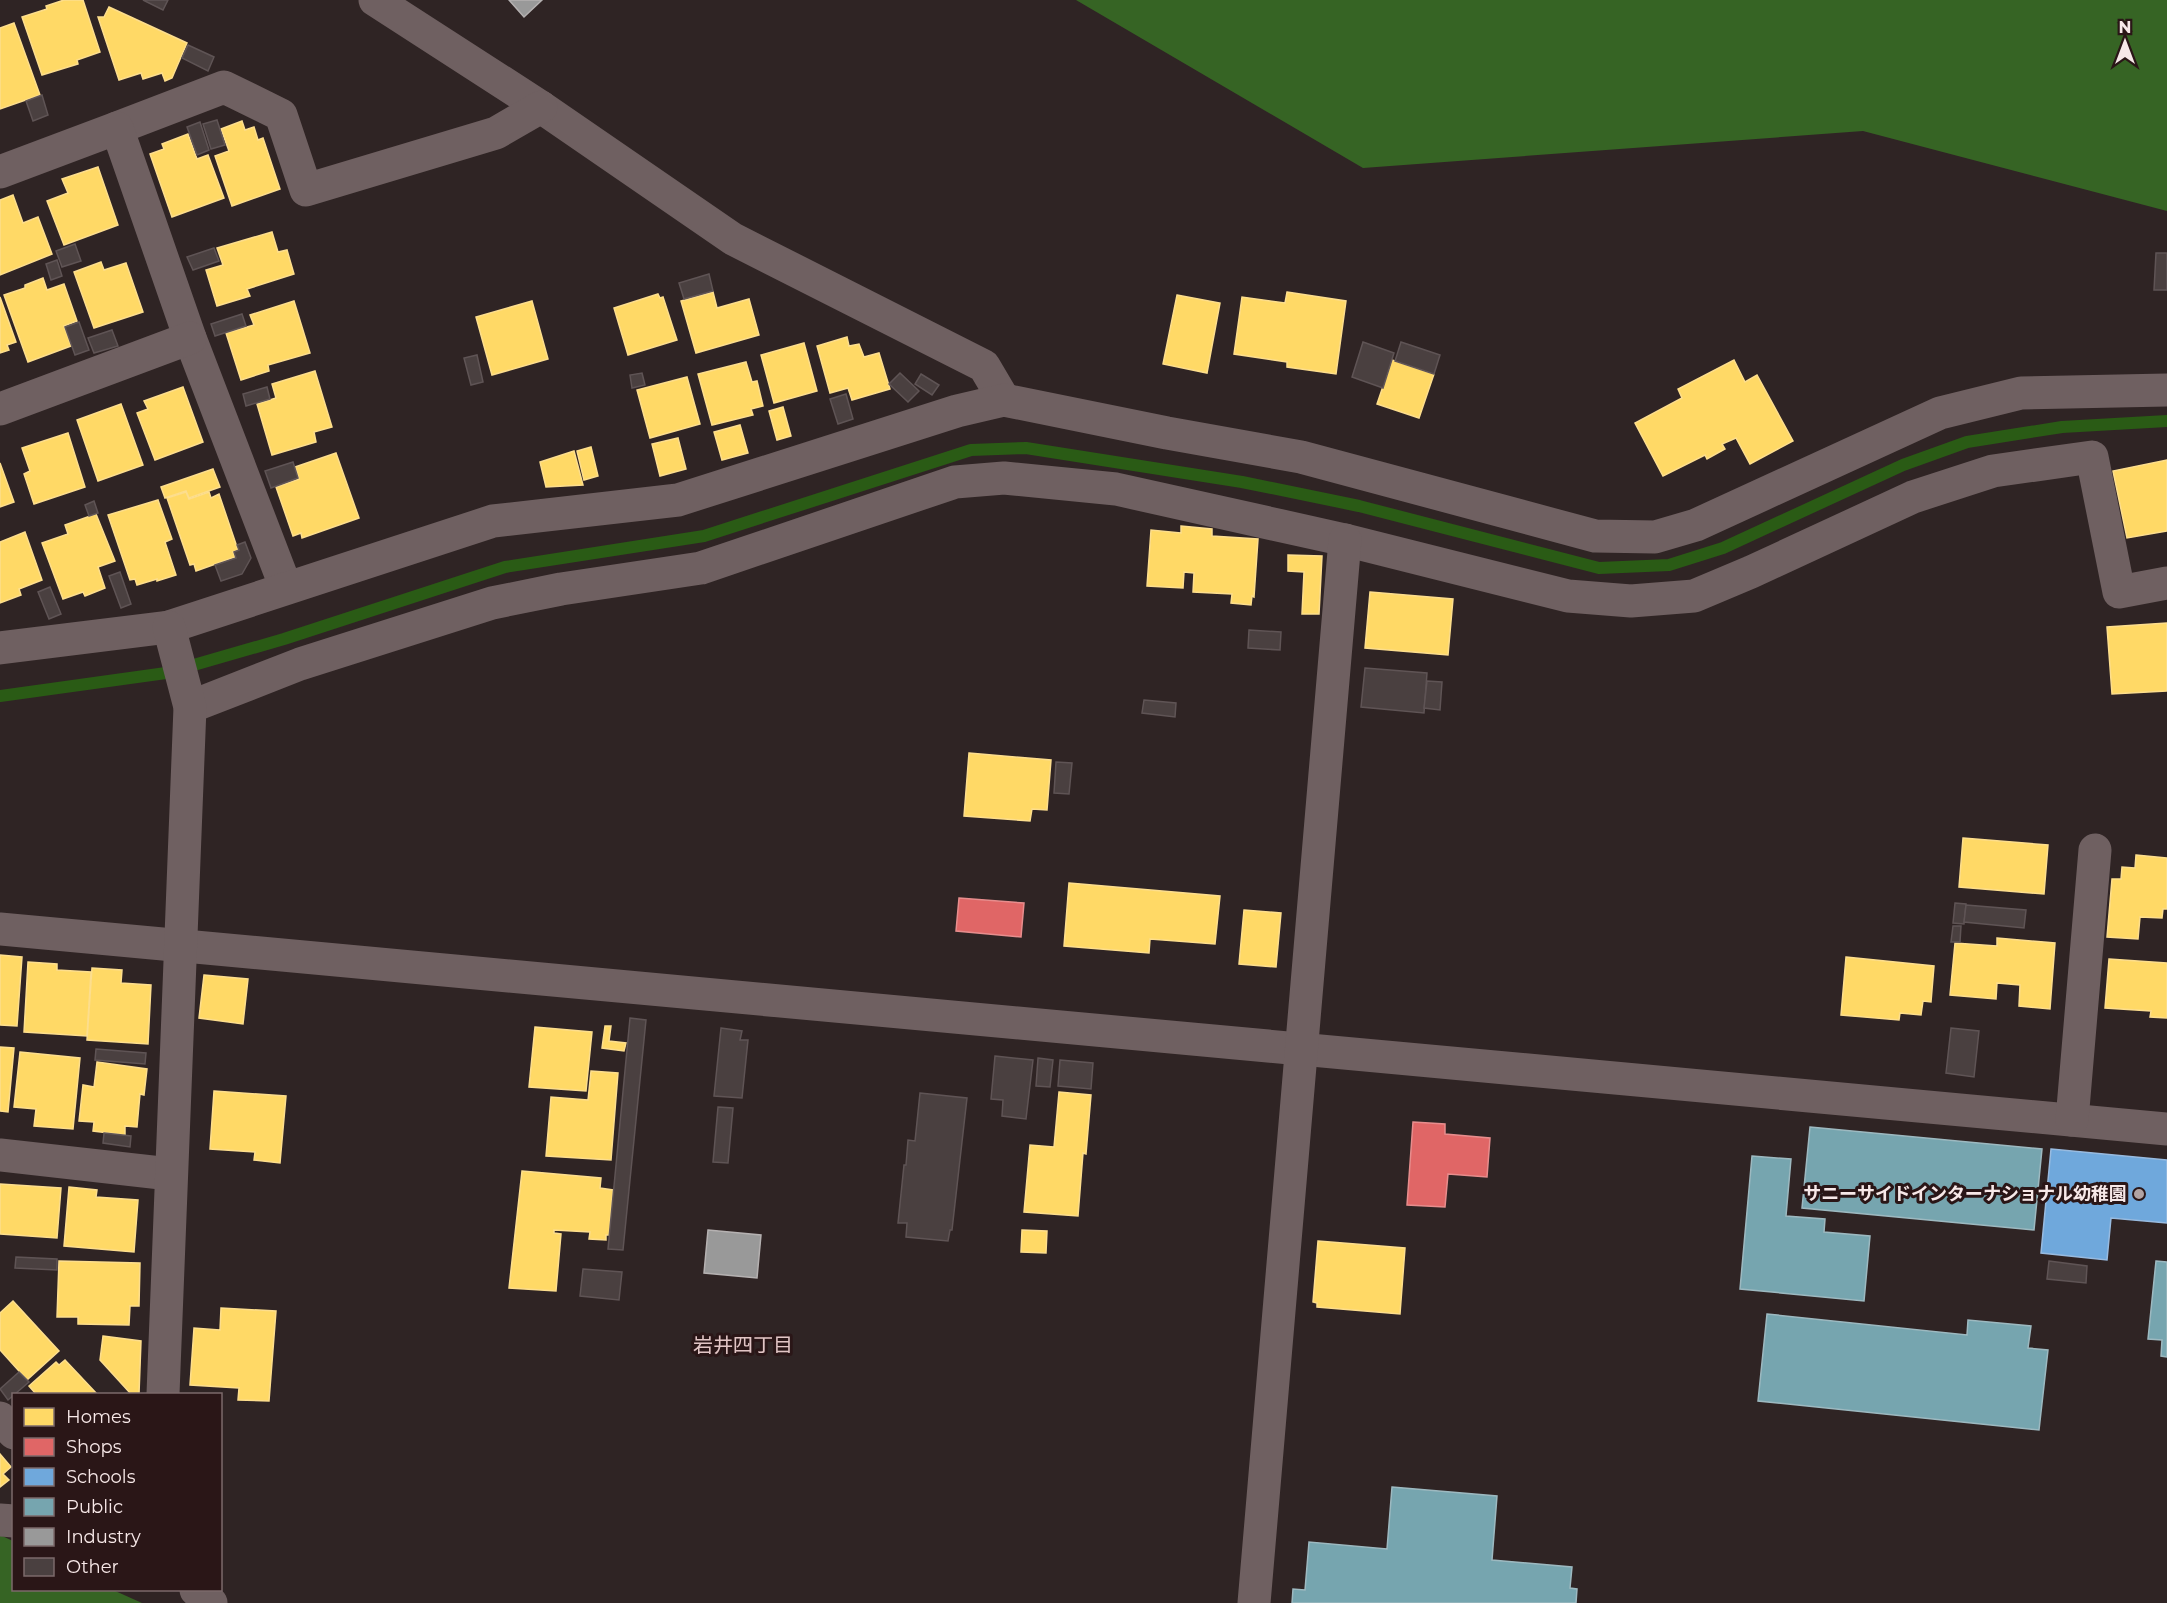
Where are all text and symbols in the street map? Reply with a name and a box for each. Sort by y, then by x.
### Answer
north arrow [2095,12,2155,72]
text: N [2119,18,2131,37]
place label: サニーサイドインターナショナル幼稚園 [1803,1183,2127,1205]
marker: サニーサイドインターナショナル幼稚園 [2132,1187,2146,1201]
district label: 岩井四丁目 [693,1333,793,1357]
legend [12,1393,222,1591]
text: Homes [66,1406,131,1428]
text: Shops [66,1436,122,1458]
text: Schools [66,1466,136,1488]
text: Public [66,1496,123,1518]
text: Industry [66,1526,141,1548]
text: Other [66,1556,119,1578]

